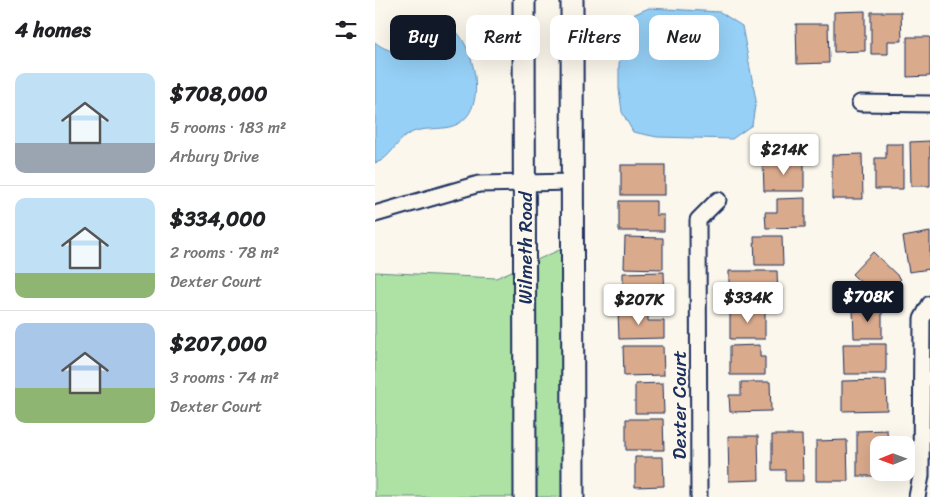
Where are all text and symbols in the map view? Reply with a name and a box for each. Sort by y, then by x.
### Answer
text: 4 homes [15,11,91,49]
chip: Buy [390,15,456,60]
chip: Rent [466,15,540,60]
chip: Filters [550,15,639,60]
chip: New [649,15,719,60]
icon: filters [332,16,360,44]
text: $708,000 [170,75,268,113]
icon: home [55,93,115,153]
text: 5 rooms · 183 m² [170,113,286,142]
pin: $214K [749,134,819,176]
text: $214K [761,135,807,164]
text: Arbury Drive [170,142,259,171]
street label: Wilmeth Road [509,191,542,304]
text: $334,000 [170,200,266,238]
icon: home [55,218,115,278]
text: 2 rooms · 78 m² [170,238,279,267]
text: Dexter Court [170,267,262,296]
pin: $708K [833,280,903,323]
pin: $334K [713,282,783,324]
text: $708K [843,282,893,311]
text: $334K [724,283,772,312]
pin: $207K [604,284,674,326]
text: $207K [615,285,663,314]
text: $207,000 [170,325,267,363]
icon: home [55,343,115,403]
street label: Dexter Court [663,350,696,460]
text: 3 rooms · 74 m² [170,363,279,392]
text: Dexter Court [170,392,262,421]
north arrow [870,436,915,481]
map controls [870,436,915,481]

